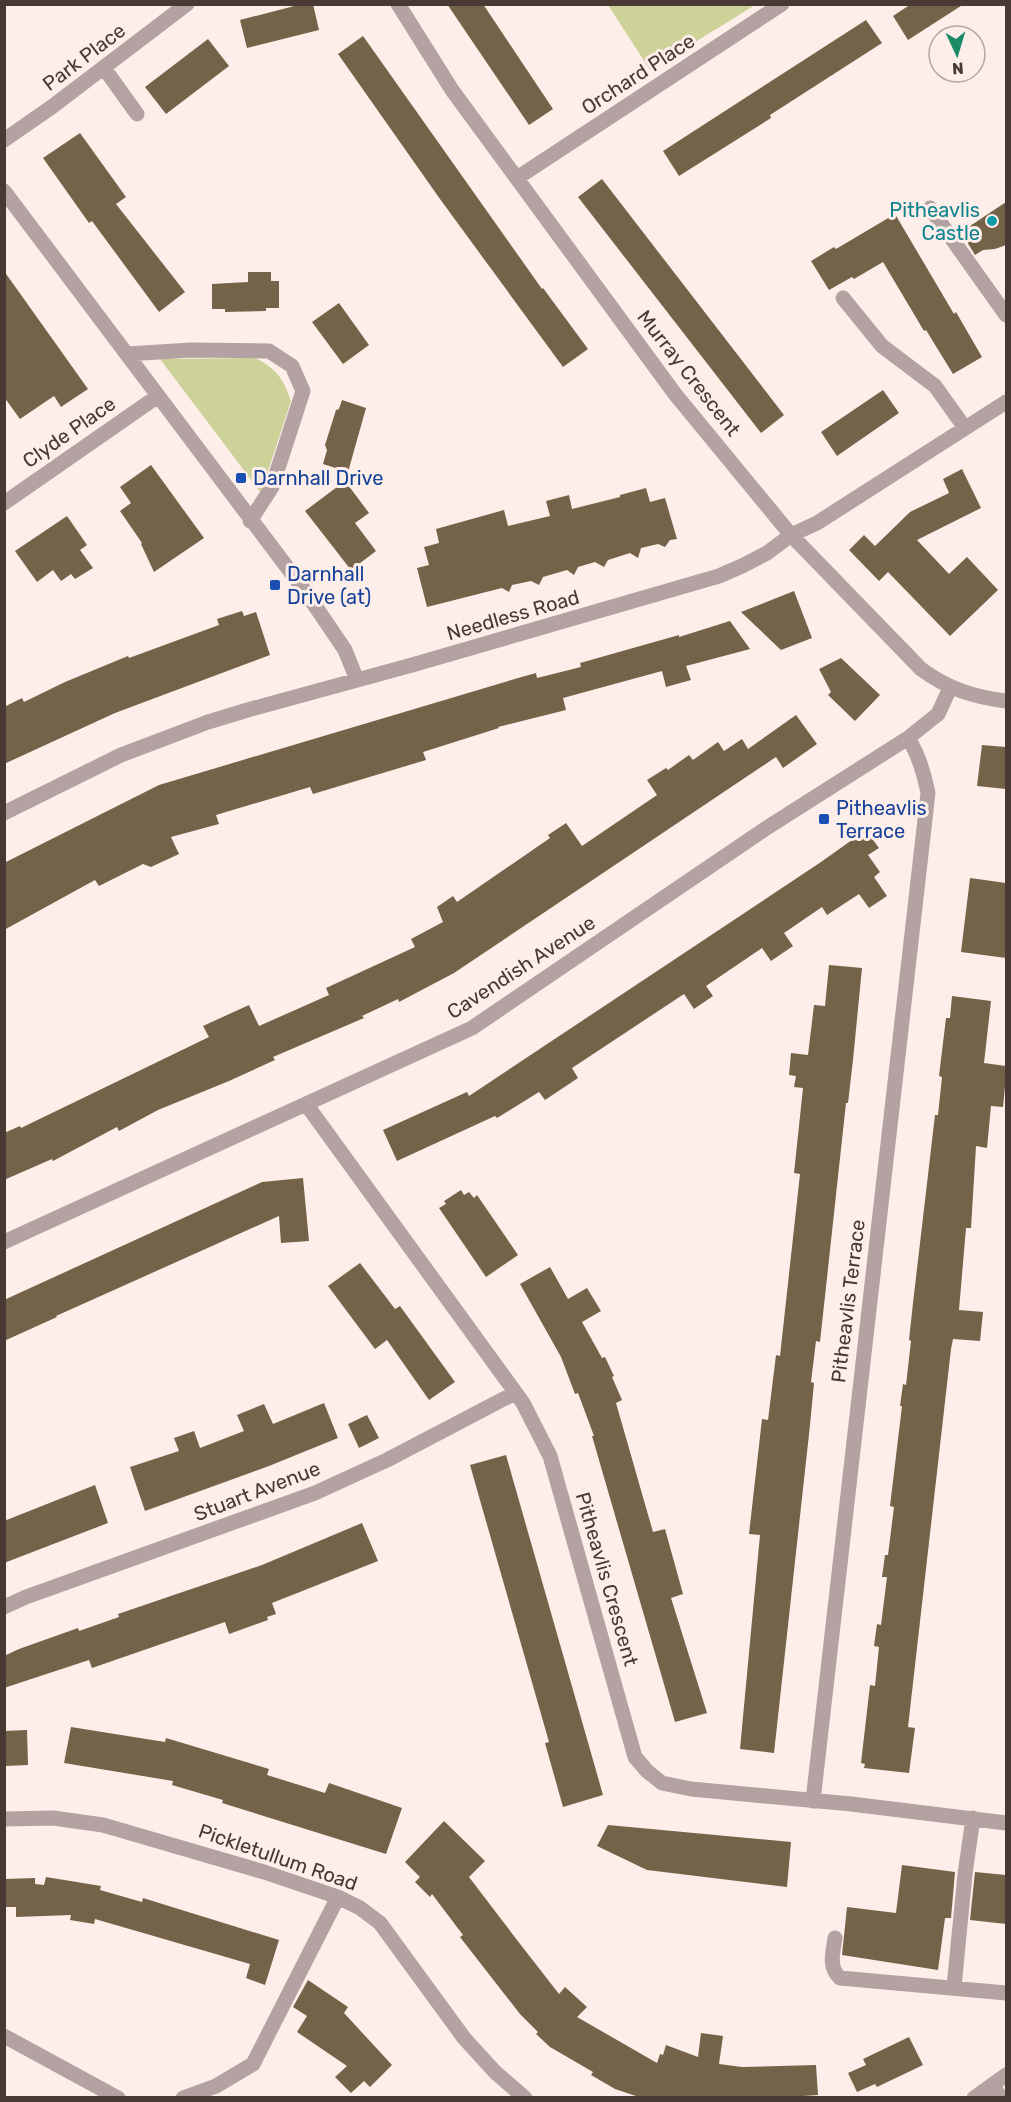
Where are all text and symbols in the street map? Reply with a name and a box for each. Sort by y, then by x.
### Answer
street label: Park Place [38,18,130,96]
north arrow [927,24,987,84]
street label: Orchard Place [577,28,699,120]
text: N [952,59,964,78]
place label: Pitheavlis Castle [889,198,980,245]
marker: Pitheavlis Castle [985,214,999,228]
street label: Murray Crescent [632,305,746,441]
street label: Clyde Place [18,391,120,473]
place label: Darnhall Drive [253,466,384,490]
marker: Darnhall Drive [234,471,248,485]
place label: Darnhall Drive (at) [287,562,371,609]
marker: Darnhall Drive (at) [268,578,282,592]
street label: Needless Road [444,585,582,645]
place label: Pitheavlis Terrace [836,796,927,843]
marker: Pitheavlis Terrace [817,812,831,826]
street label: Cavendish Avenue [442,910,600,1024]
street label: Pitheavlis Terrace [826,1218,870,1384]
street label: Stuart Avenue [191,1456,323,1526]
street label: Pitheavlis Crescent [571,1489,643,1669]
street label: Pickletullum Road [195,1819,361,1895]

